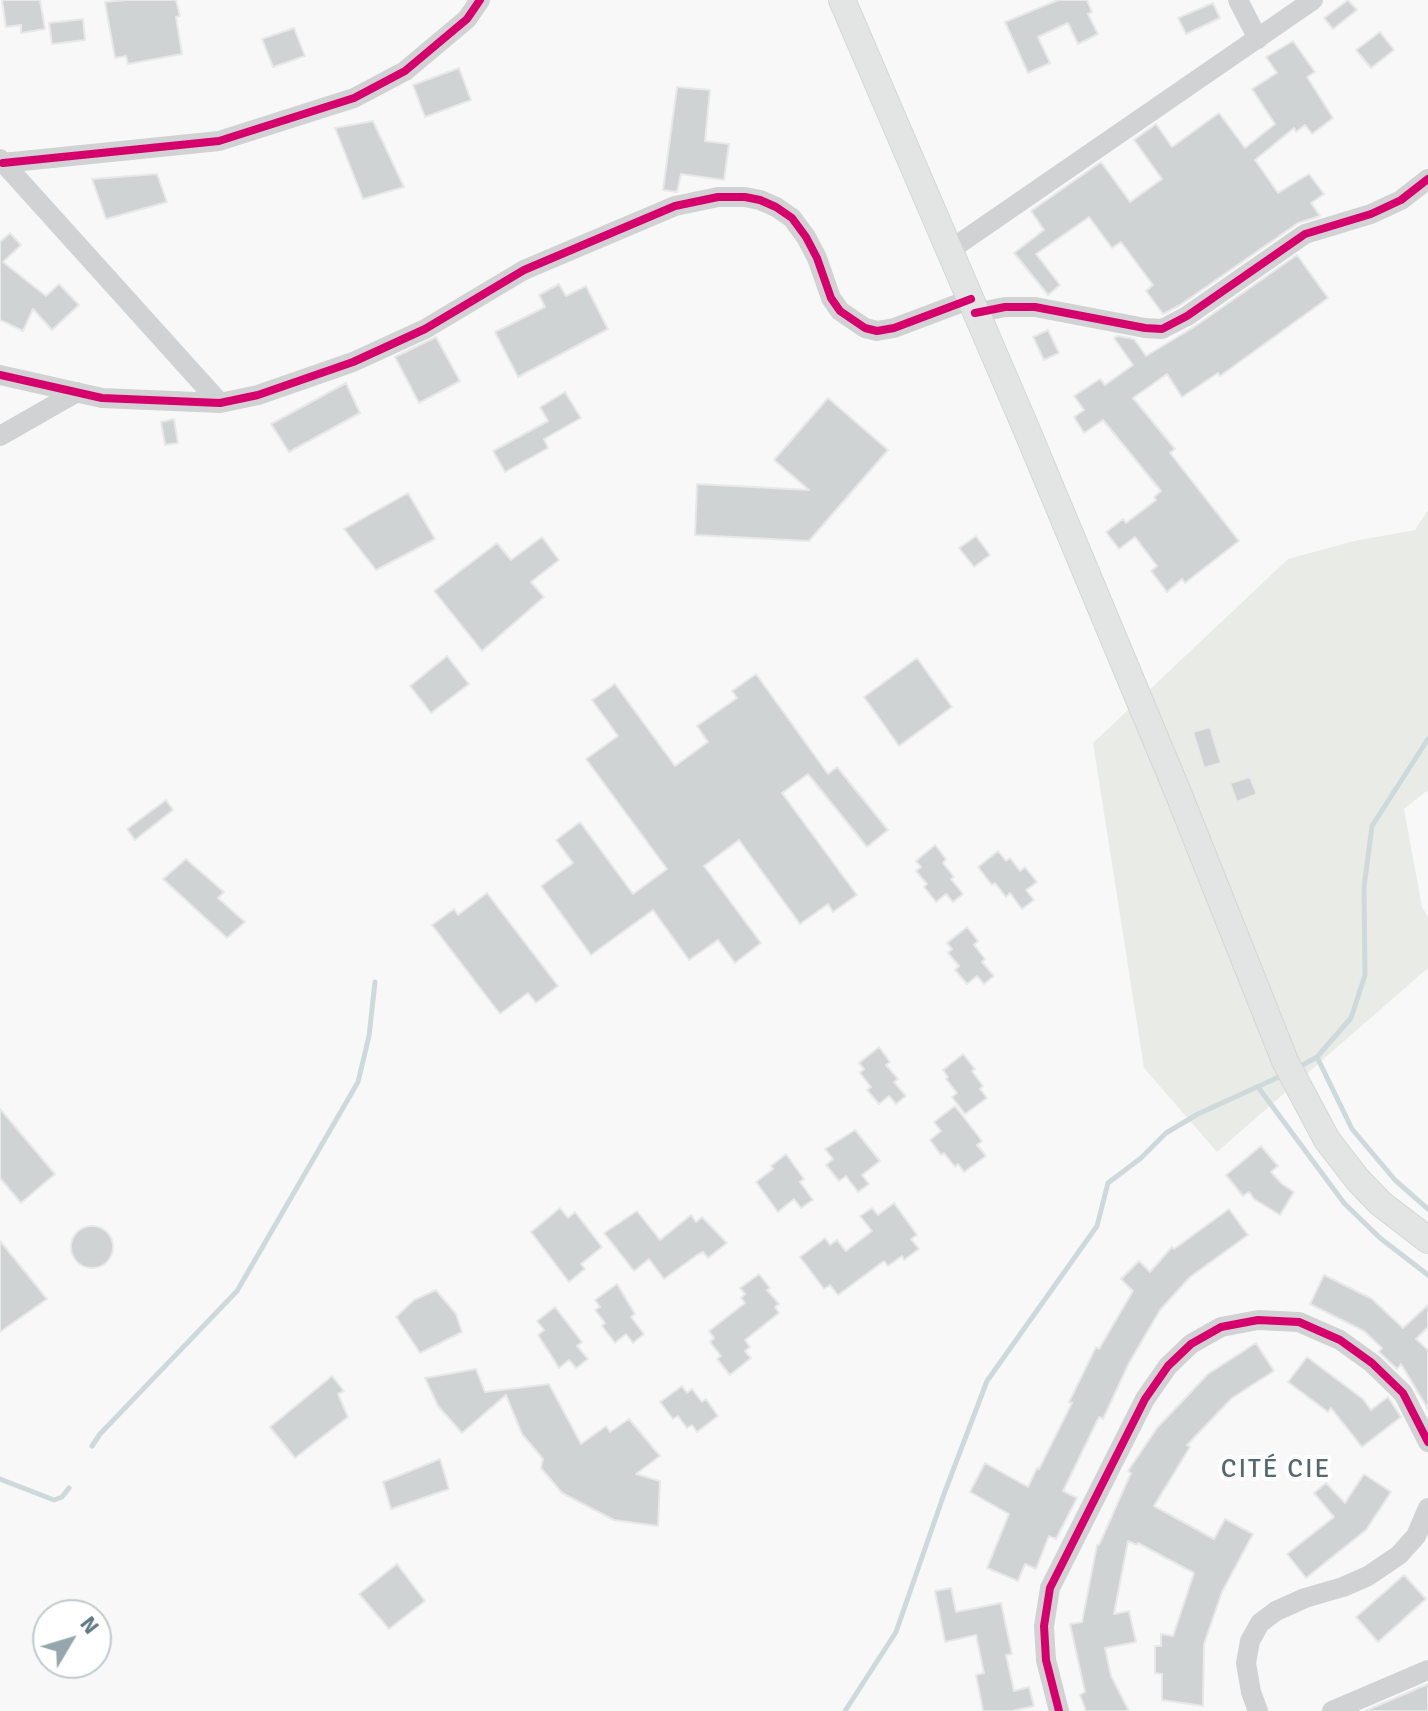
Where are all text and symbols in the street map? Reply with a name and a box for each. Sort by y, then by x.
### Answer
district label: CITÉ CIE [1221,1454,1331,1486]
north arrow [32,1599,112,1679]
text: N [74,1611,105,1639]

